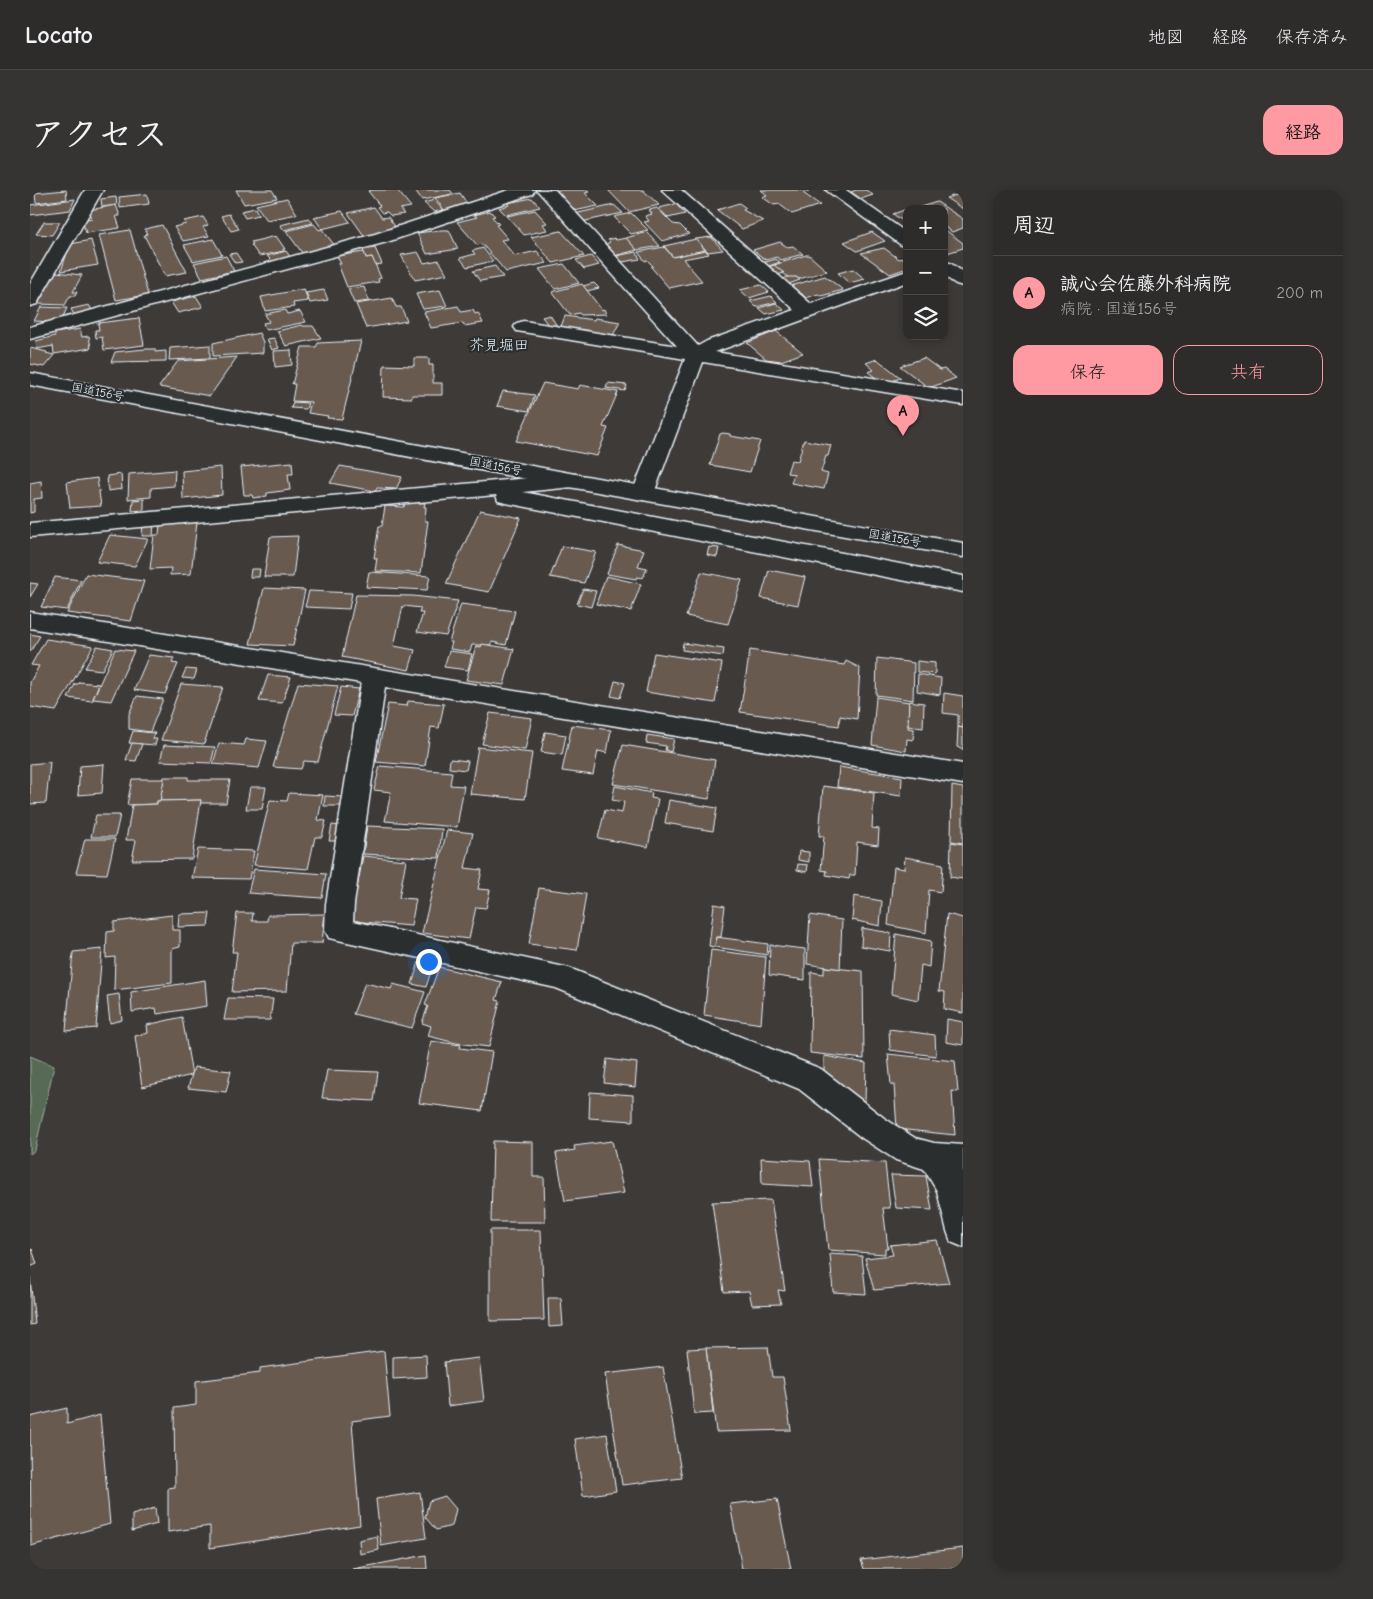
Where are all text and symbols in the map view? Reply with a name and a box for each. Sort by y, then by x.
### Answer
text: Locato [25,21,93,49]
text: 地図 [1148,27,1184,48]
text: 経路 [1212,27,1248,48]
text: 保存済み [1276,27,1348,48]
button: 経路 [1263,105,1343,155]
text: アクセス [30,114,168,155]
map controls [903,205,948,340]
button: + [903,205,948,250]
text: 周辺 [1013,213,1055,237]
button: − [903,250,948,295]
text: 誠心会佐藤外科病院 [1060,273,1231,295]
text: A [1025,284,1033,302]
text: 200 m [1277,284,1323,302]
button: layers [903,295,948,340]
text: 病院 · 国道156号 [1060,300,1177,318]
district label: 芥見堀田 [469,336,529,354]
button: 保存 [1013,345,1163,395]
button: 共有 [1173,345,1323,395]
street label: 国道156号 [70,380,126,404]
pin: A [887,395,919,436]
street label: 国道156号 [468,454,524,478]
street label: 国道156号 [867,526,923,550]
your location [416,949,442,975]

